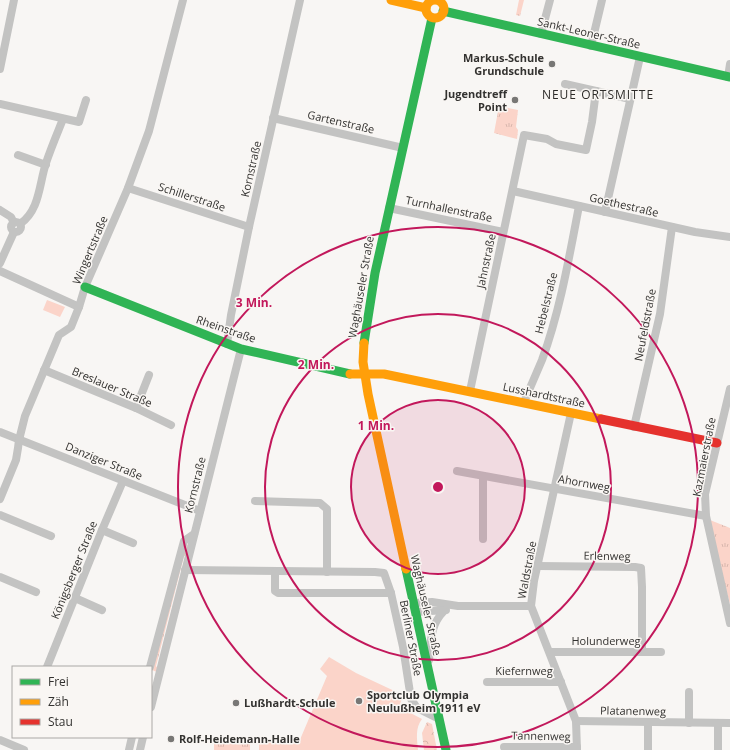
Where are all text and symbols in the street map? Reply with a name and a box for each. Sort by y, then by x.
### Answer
street label: Sankt-Leoner-Straße [536,13,642,52]
place label: Markus-Schule Grundschule [463,50,544,78]
marker: Markus-Schule Grundschule [547,59,557,69]
place label: Jugendtreff Point [443,86,508,114]
district label: NEUE ORTSMITTE [542,86,654,103]
marker: Jugendtreff Point [510,95,520,105]
street label: Gartenstraße [306,107,376,136]
street label: Kornstraße [237,139,264,199]
street label: Schillerstraße [157,179,228,214]
street label: Goethestraße [588,189,660,220]
street label: Turnhallenstraße [404,192,494,225]
street label: Wingertstraße [68,213,111,286]
street label: Jahnstraße [472,232,499,291]
street label: Waghäuseler Straße [344,235,377,339]
street label: Hebelstraße [531,271,560,335]
street label: Neufeldstraße [630,287,659,362]
text: 3 Min. [236,294,272,311]
street label: Rheinstraße [194,311,258,346]
text: 2 Min. [298,356,334,373]
street label: Breslauer Straße [70,363,155,410]
street label: Lusshardtstraße [502,378,587,411]
street label: Kazmaierstraße [688,416,719,498]
text: 1 Min. [358,417,394,434]
street label: Danziger Straße [63,438,145,483]
street label: Kornstraße [180,455,209,515]
street label: Ahornweg [557,471,611,494]
centre of rings [431,480,445,494]
street label: Königsberger Straße [47,519,100,621]
street label: Waldstraße [514,540,539,600]
street label: Erlenweg [583,548,631,563]
street label: Waghäuseler Straße [408,553,445,657]
street label: Berliner Straße [397,599,426,677]
street label: Holunderweg [571,633,641,648]
street label: Kiefernweg [495,663,553,678]
legend [12,666,152,738]
text: Frei [48,673,69,690]
place label: Sportclub Olympia Neulußheim 1911 eV [367,687,481,715]
text: Zäh [48,693,69,710]
place label: Lußhardt-Schule [244,695,336,710]
marker: Sportclub Olympia Neulußheim 1911 eV [354,696,364,706]
marker: Lußhardt-Schule [231,698,241,708]
street label: Platanenweg [600,702,666,719]
text: Stau [48,713,73,730]
street label: Tannenweg [511,727,571,744]
place label: Rolf-Heidemann-Halle [179,731,300,746]
marker: Rolf-Heidemann-Halle [166,734,176,744]

